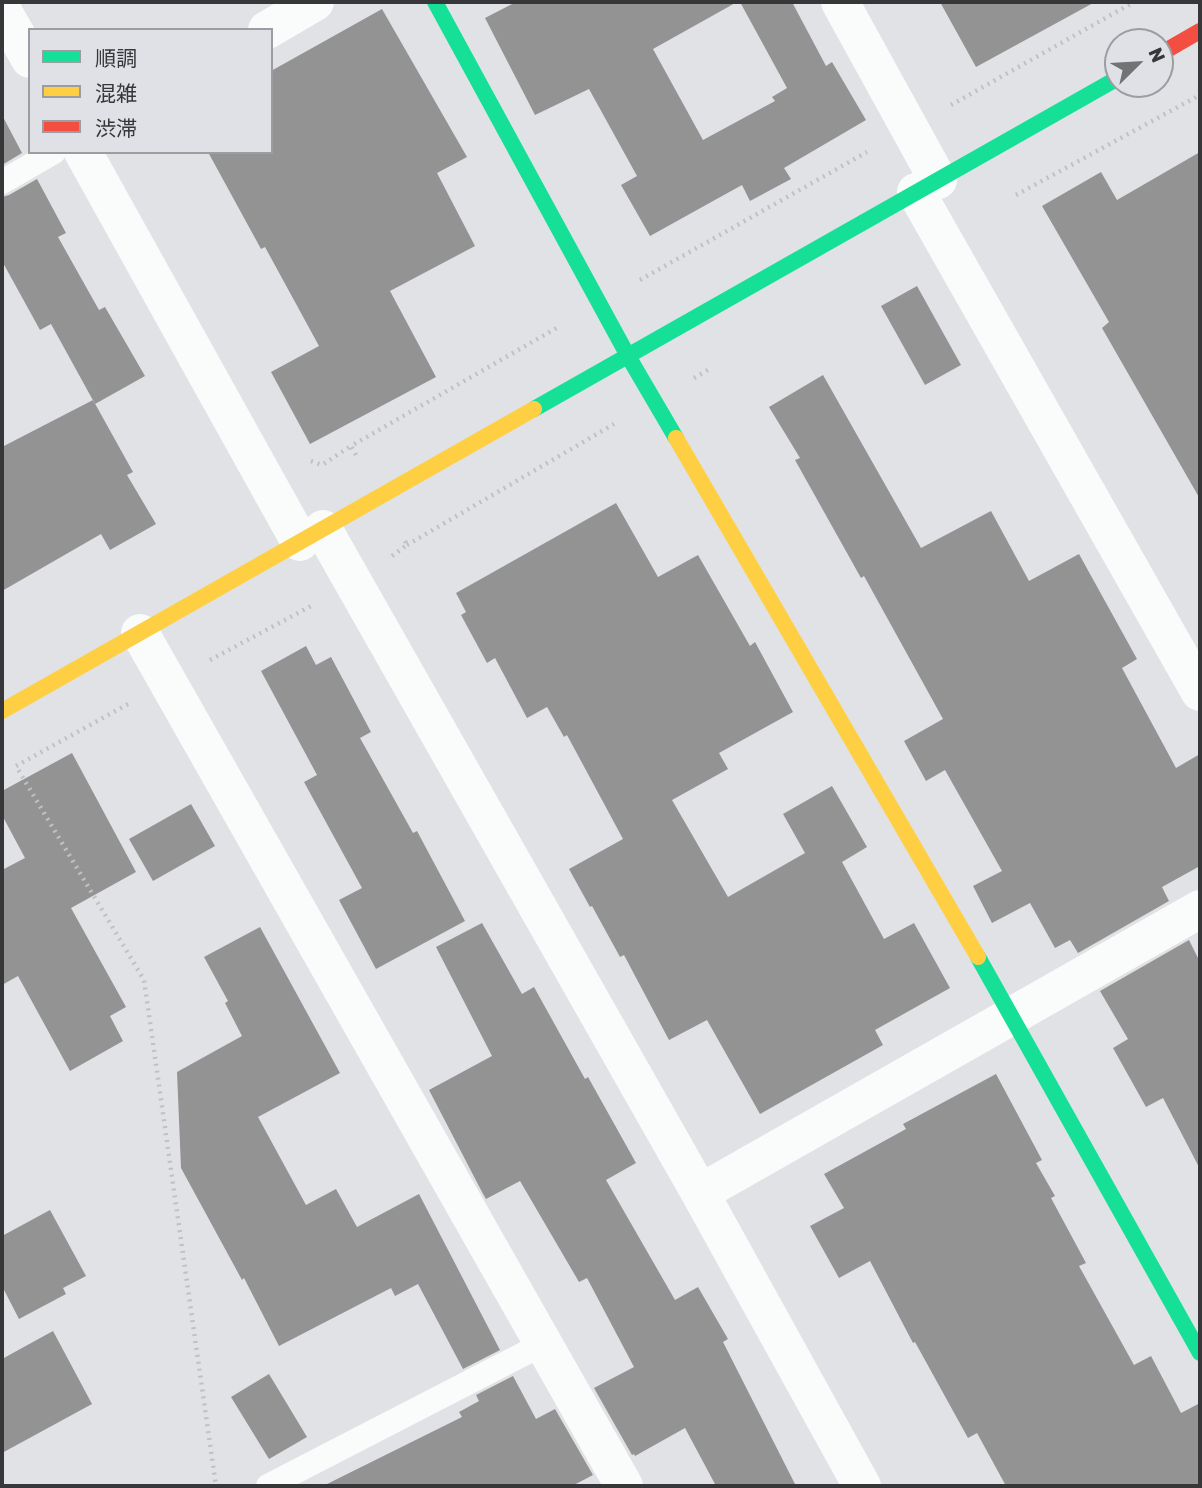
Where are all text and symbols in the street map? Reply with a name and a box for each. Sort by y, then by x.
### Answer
legend [28,28,273,154]
north arrow [1104,28,1174,98]
text: N [1144,44,1170,66]
text: 順調 [95,46,137,71]
text: 混雑 [95,81,137,106]
text: 渋滞 [95,116,137,141]

